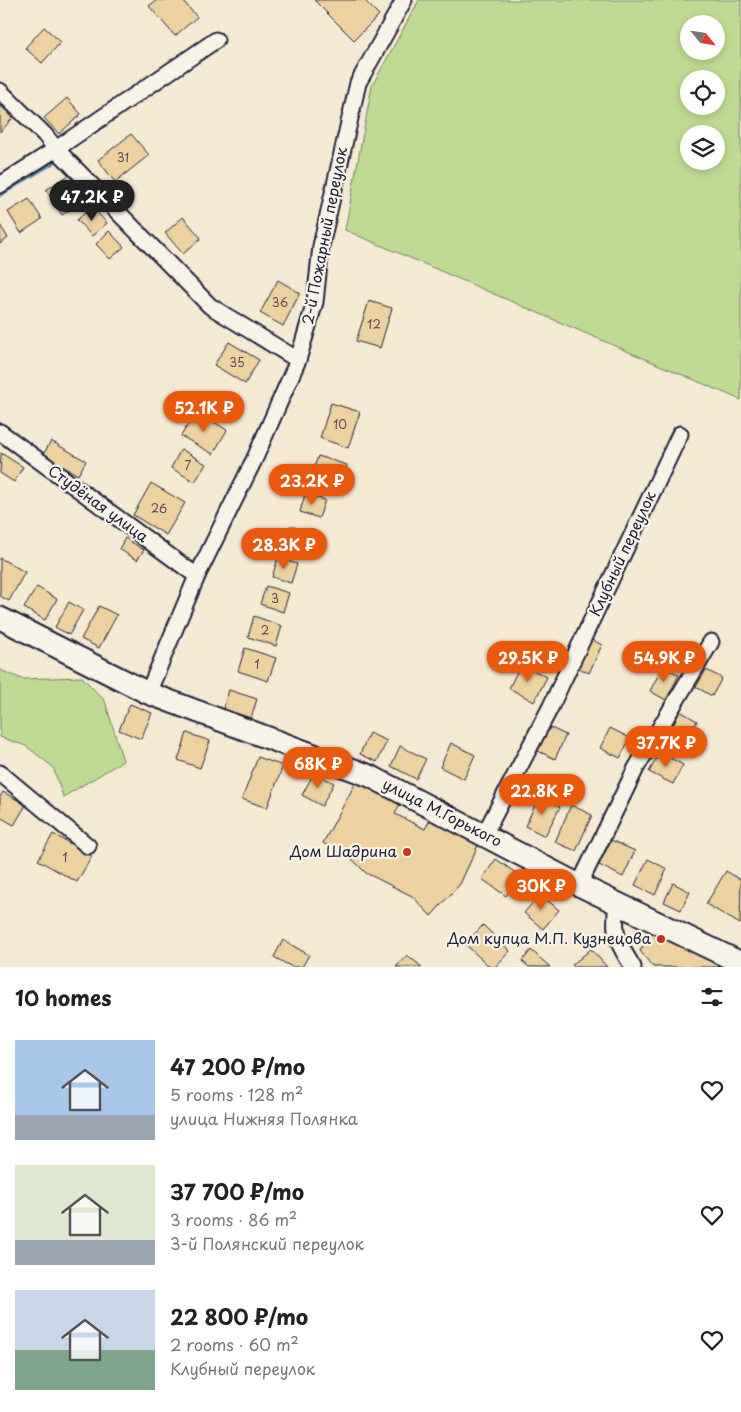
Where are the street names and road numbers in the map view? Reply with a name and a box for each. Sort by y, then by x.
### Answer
street label: 2-й Пожарный переулок [295,145,352,327]
street label: Студёная улица [44,458,154,547]
street label: Клубный переулок [582,487,661,620]
street label: улица М.Горького [379,772,506,852]

